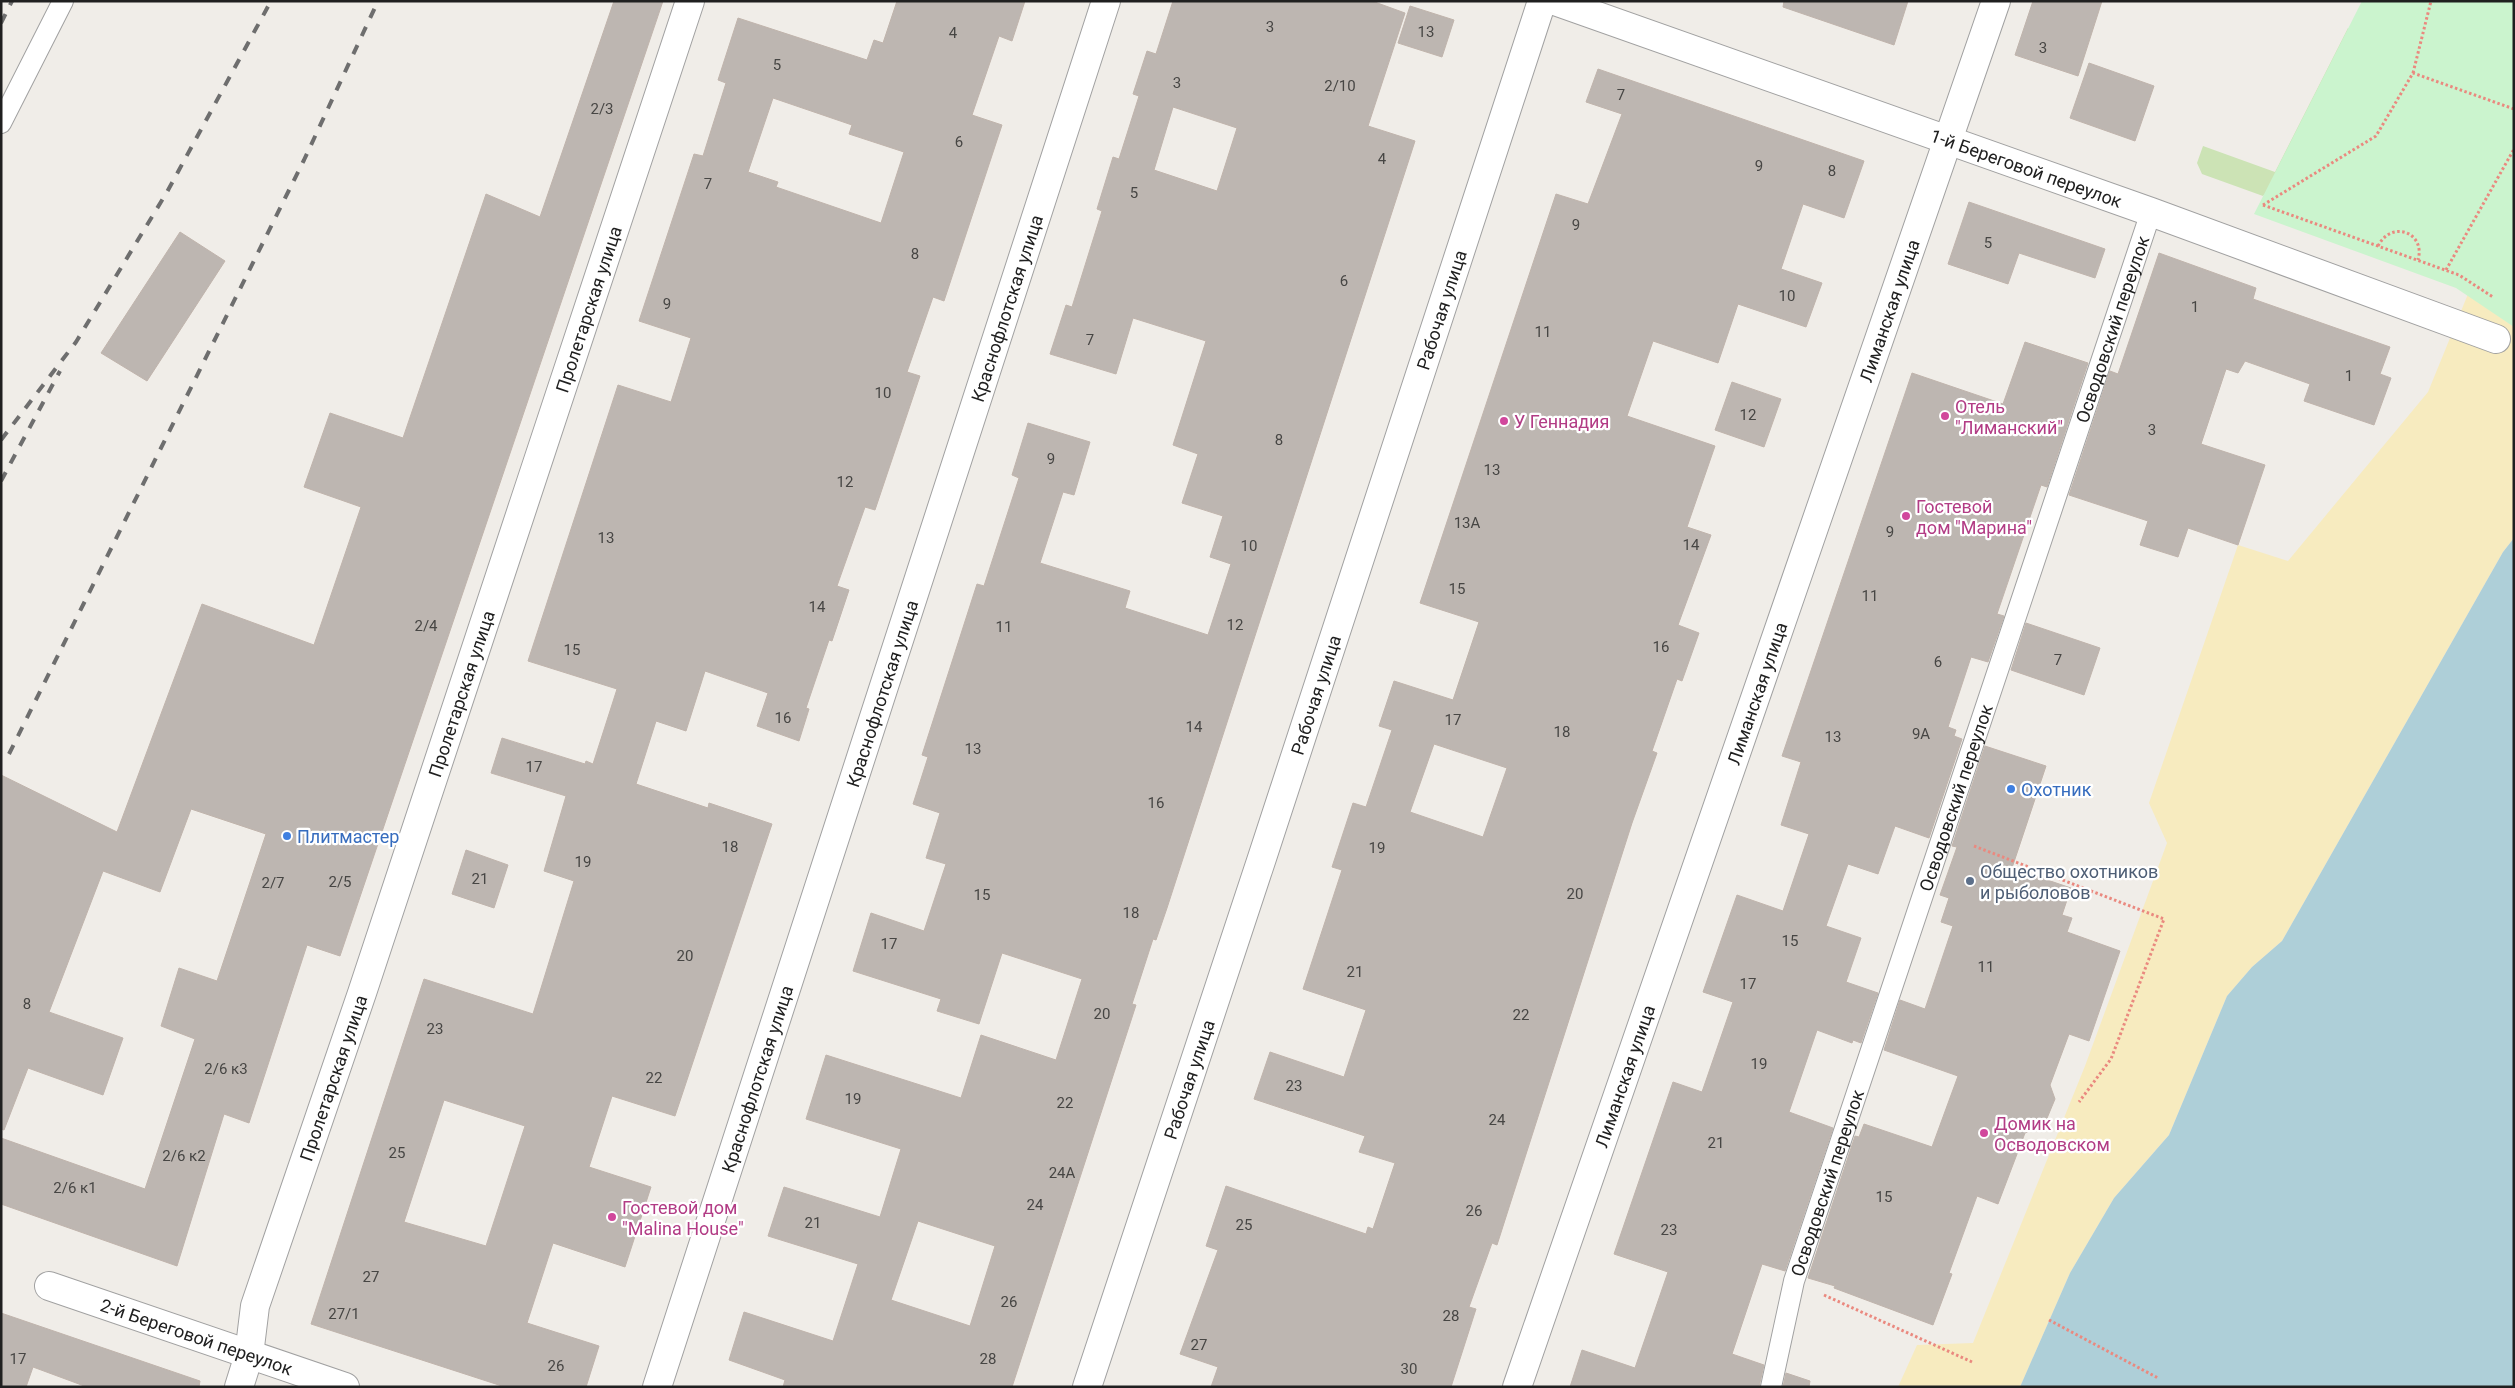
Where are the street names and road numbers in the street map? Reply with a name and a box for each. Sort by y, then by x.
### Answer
street label: 1-й Береговой переулок [1928,124,2125,212]
street label: Краснофлотская улица [966,212,1047,404]
street label: Пролетарская улица [551,223,625,395]
street label: Осводовский переулок [2071,233,2153,425]
street label: Лиманская улица [1855,236,1923,385]
street label: Рабочая улица [1412,247,1470,372]
street label: Краснофлотская улица [842,597,922,790]
street label: Пролетарская улица [424,608,498,780]
street label: Лиманская улица [1722,619,1791,767]
street label: Рабочая улица [1286,632,1345,757]
street label: Осводовский переулок [1914,701,1996,894]
street label: Краснофлотская улица [717,983,797,1175]
street label: Пролетарская улица [295,992,371,1164]
street label: Лиманская улица [1590,1002,1659,1150]
street label: Рабочая улица [1159,1017,1218,1142]
street label: Осводовский переулок [1786,1086,1868,1279]
street label: 2-й Береговой переулок [98,1294,296,1379]

